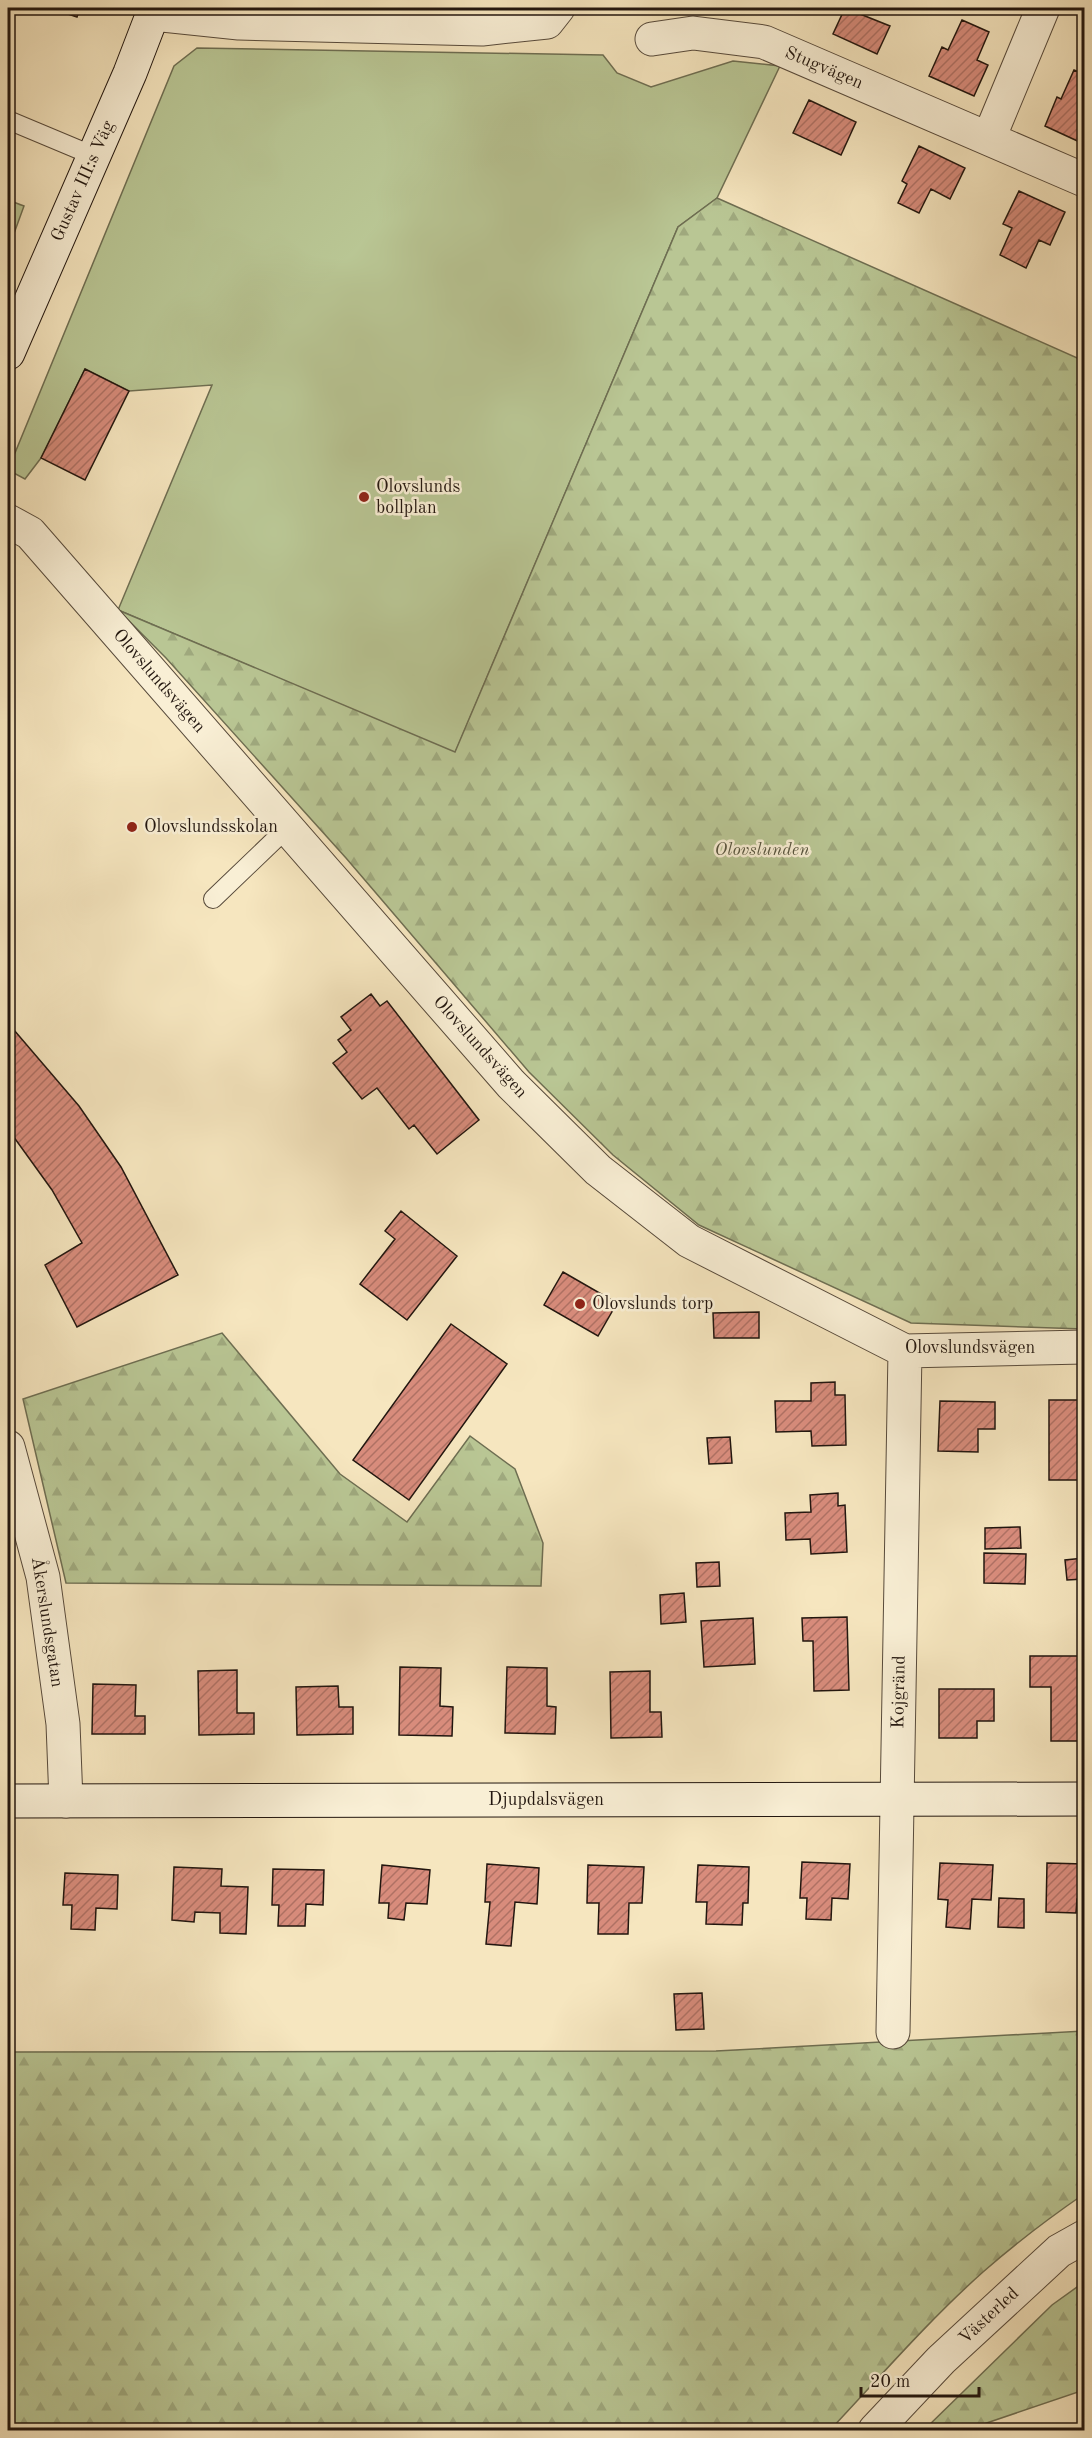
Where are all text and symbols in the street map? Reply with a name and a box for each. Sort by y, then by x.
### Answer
street label: Stugvägen [782,44,866,93]
street label: Gustav III:s Väg [48,118,118,244]
place label: Olovslunds bollplan [376,478,461,517]
marker: Olovslunds bollplan [357,490,371,504]
street label: Olovslundsvägen [109,626,209,736]
place label: Olovslundsskolan [144,818,278,836]
marker: Olovslundsskolan [125,820,139,834]
park label: Olovslunden [714,841,810,859]
street label: Olovslundsvägen [430,992,531,1102]
place label: Olovslunds torp [592,1295,713,1313]
marker: Olovslunds torp [573,1297,587,1311]
street label: Olovslundsvägen [905,1339,1036,1357]
street label: Åkerslundsgatan [28,1555,71,1689]
street label: Kojgränd [889,1655,909,1729]
street label: Djupdalsvägen [488,1791,604,1809]
street label: Västerled [956,2284,1022,2348]
scale bar [861,2360,980,2398]
text: 20 m [870,2373,910,2391]

